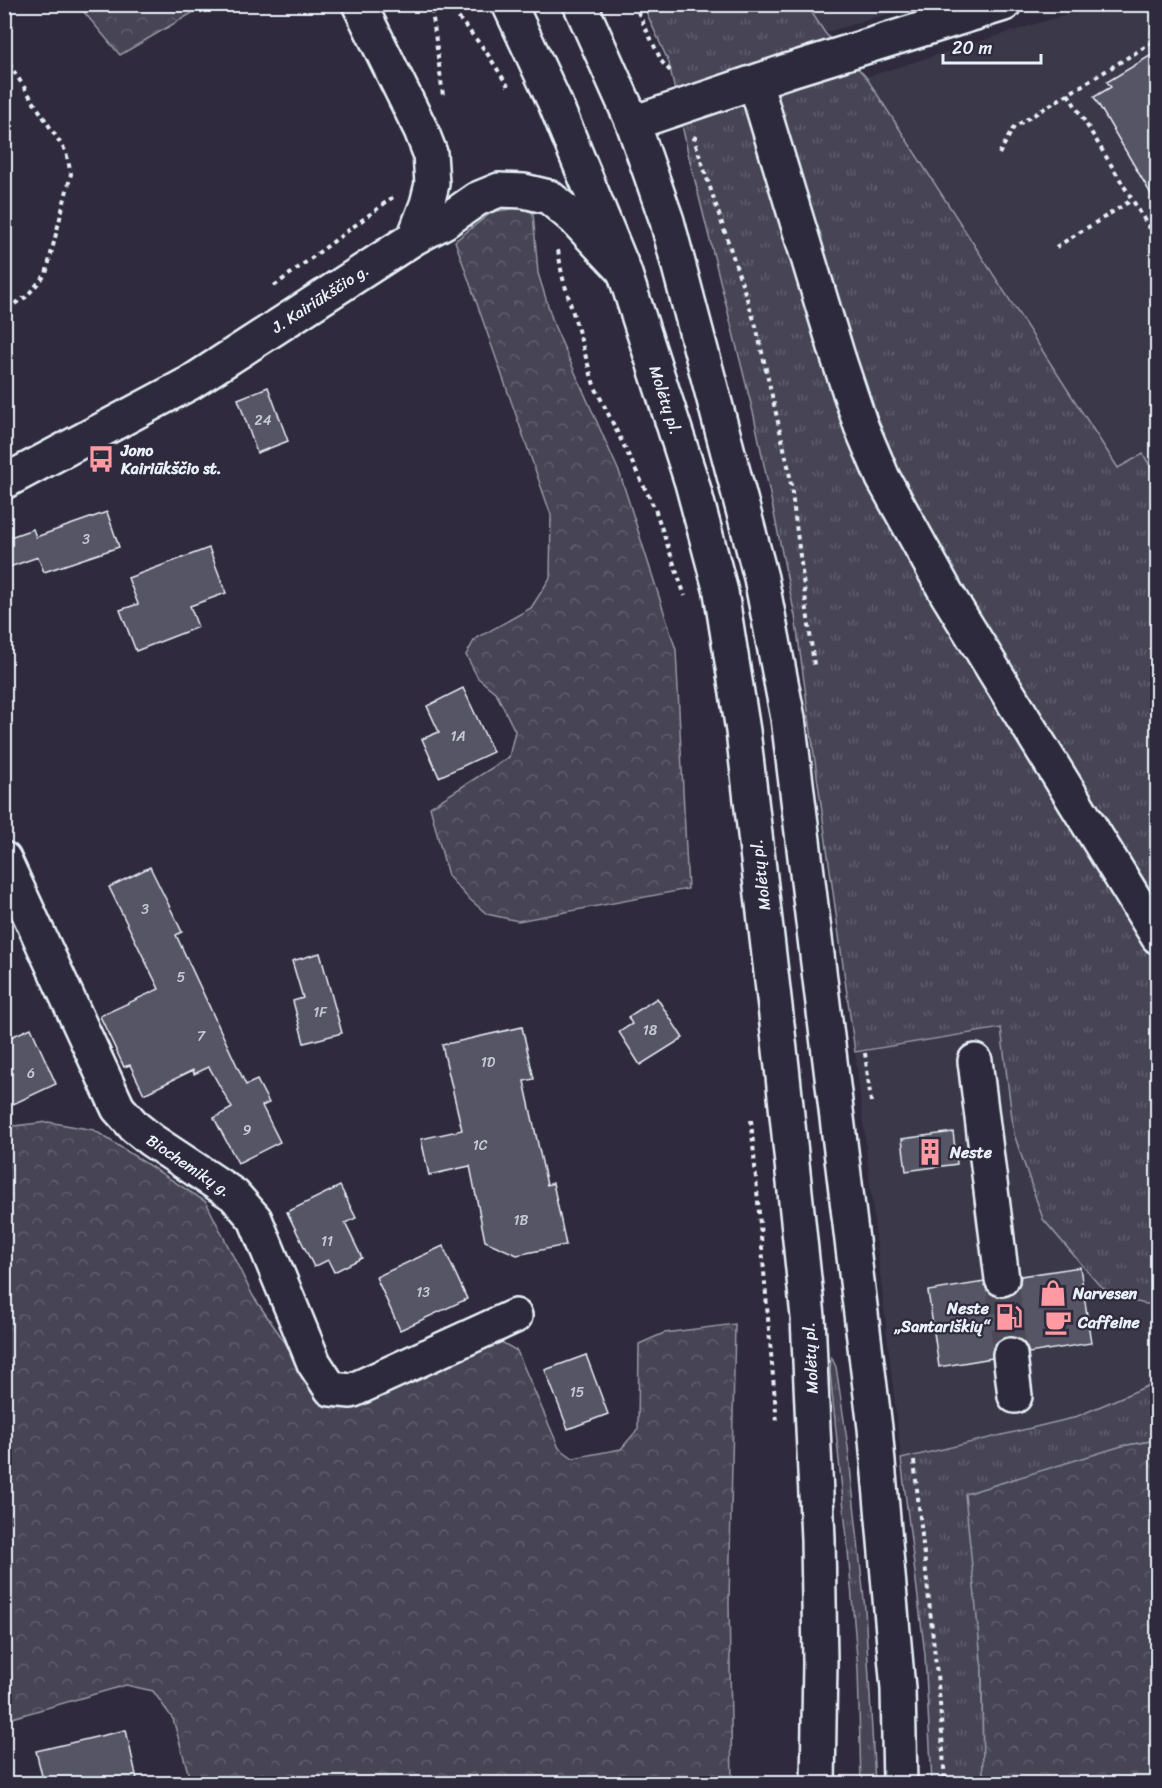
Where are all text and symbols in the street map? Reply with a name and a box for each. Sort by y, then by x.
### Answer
scale bar [943,27,1040,65]
text: 20 m [952,32,992,64]
street label: J. Kairiūkščio g. [265,256,375,342]
street label: Molėtų pl. [641,362,690,439]
house number: 24 [255,408,272,433]
place label: Jono Kairiūkščio st. [120,436,222,483]
bus stop icon: Jono Kairiūkščio st. [86,444,116,474]
house number: 3 [82,527,90,552]
house number: 1A [450,724,466,749]
street label: Molėtų pl. [742,838,779,912]
house number: 3 [141,897,149,922]
house number: 5 [177,965,186,990]
house number: 1F [313,1000,328,1025]
house number: 18 [643,1018,658,1043]
house number: 7 [197,1024,206,1049]
house number: 1D [481,1050,496,1075]
house number: 6 [27,1061,35,1086]
house number: 9 [243,1118,252,1143]
street label: Biochemikų g. [140,1126,237,1205]
house number: 1C [473,1133,488,1158]
building icon: Neste [915,1137,945,1167]
place label: Neste [949,1138,993,1167]
house number: 1B [514,1208,529,1233]
house number: 11 [321,1229,333,1254]
shop icon: Narvesen [1038,1278,1068,1308]
place label: Narvesen [1072,1279,1138,1308]
house number: 13 [416,1280,430,1305]
place label: Neste „Santariškių“ [894,1294,992,1341]
fuel station icon: Neste „Santariškių“ [994,1302,1024,1332]
cafe icon: Caffeine [1043,1307,1073,1337]
place label: Caffeine [1077,1308,1140,1337]
street label: Molėtų pl. [794,1321,827,1394]
house number: 15 [570,1380,585,1405]

